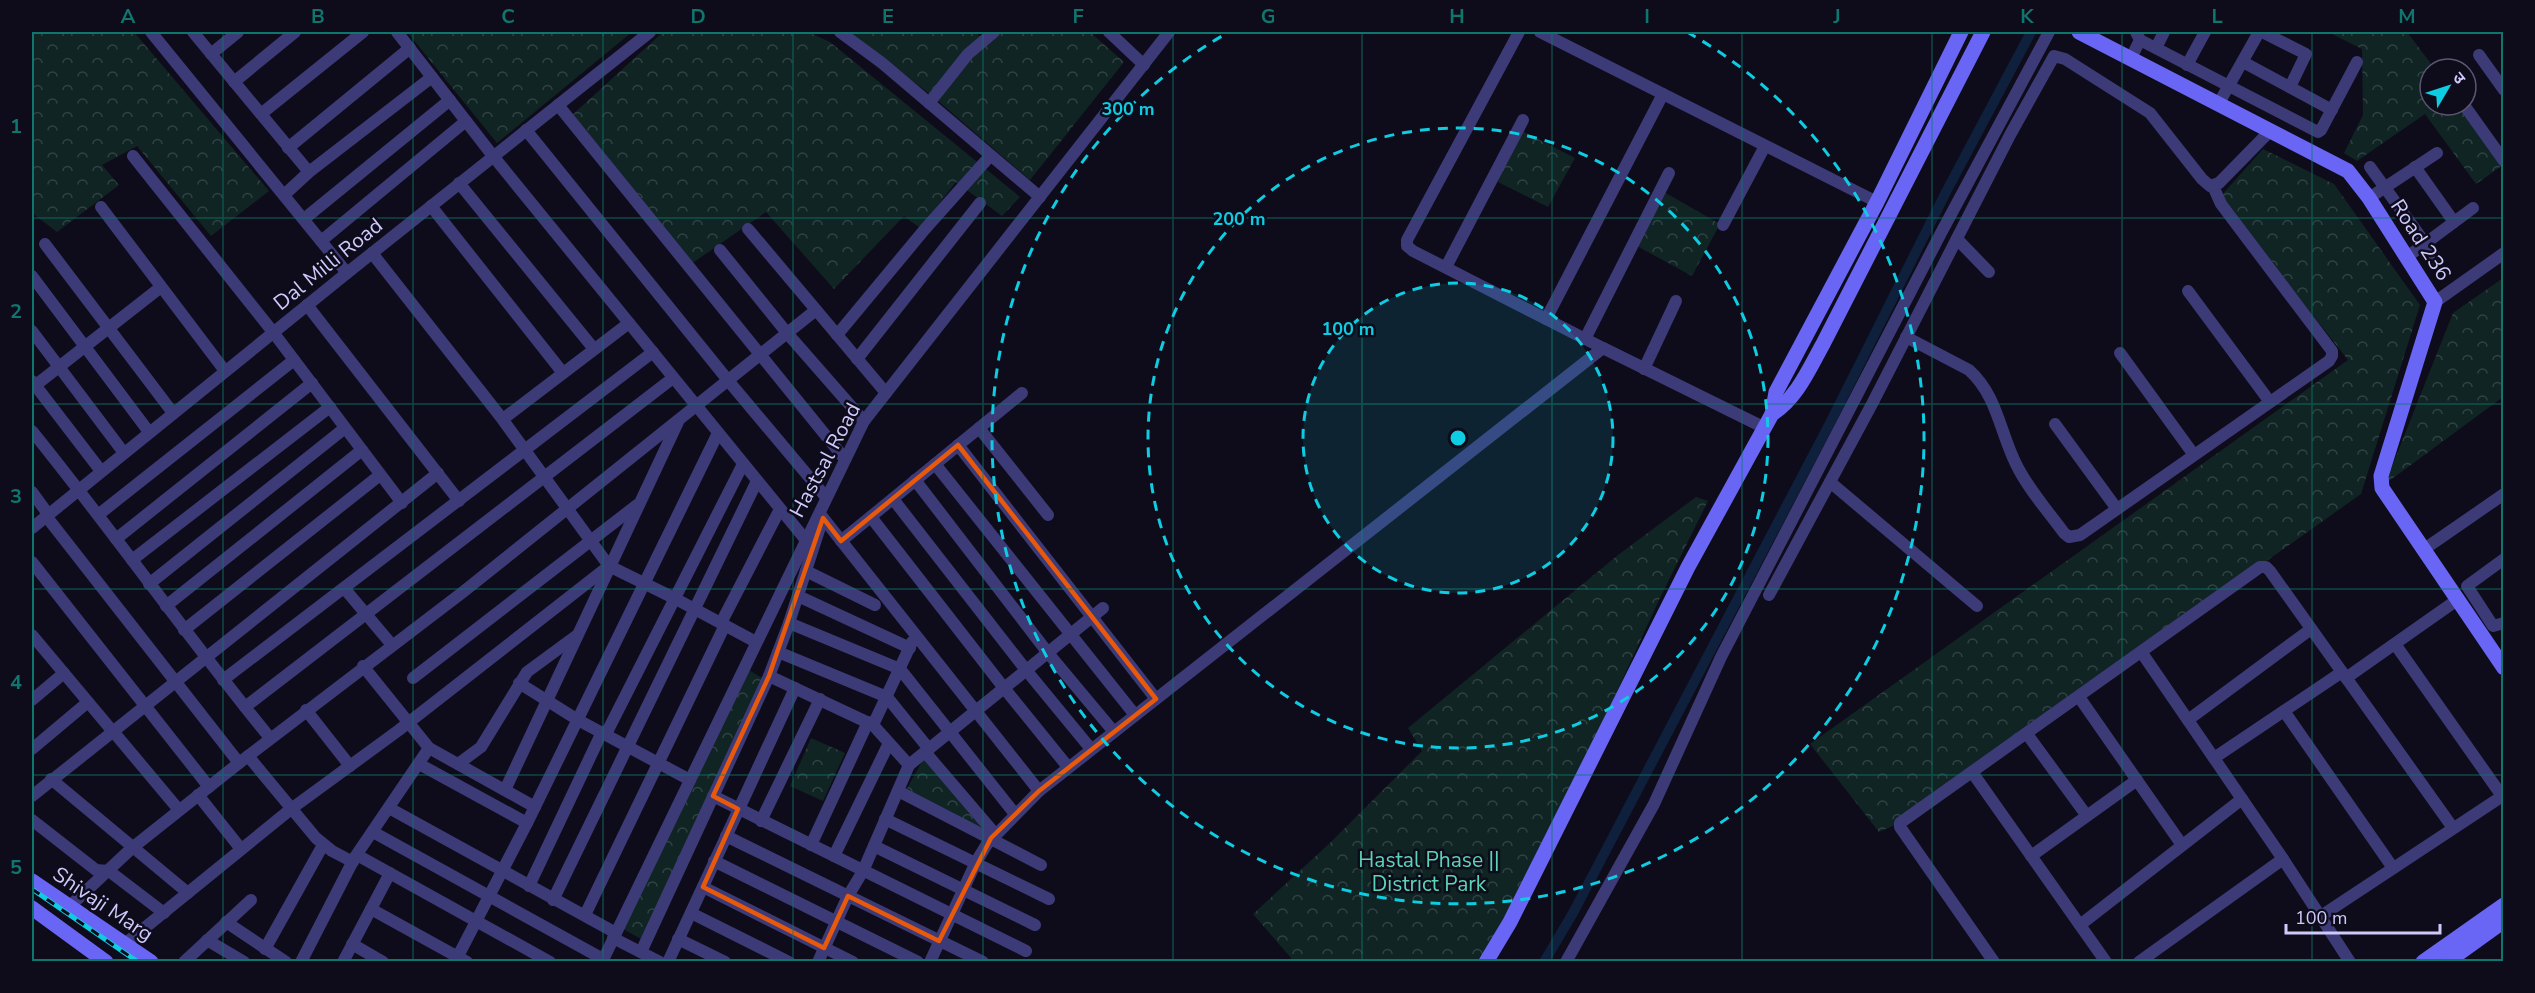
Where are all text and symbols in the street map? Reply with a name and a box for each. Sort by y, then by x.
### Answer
text: A [121,3,136,30]
text: B [311,3,325,30]
text: C [501,3,515,30]
text: D [690,3,706,30]
text: E [882,3,894,30]
text: F [1072,3,1084,30]
text: G [1261,3,1275,30]
text: H [1449,3,1465,30]
text: I [1644,3,1650,30]
text: J [1832,3,1841,30]
text: K [2020,3,2034,30]
text: L [2211,3,2223,30]
text: M [2398,3,2416,30]
north arrow [2418,57,2478,117]
text: उ [2447,68,2471,89]
text: 300 m [1101,97,1155,121]
text: 1 [10,113,22,140]
street label: Road 236 [2384,194,2458,286]
text: 200 m [1212,207,1266,231]
street label: Dal Milli Road [268,211,388,317]
text: 2 [10,298,22,325]
text: 100 m [1321,317,1375,341]
street label: Hastsal Road [783,398,867,522]
centre of rings [1448,428,1468,448]
text: 3 [10,483,22,510]
text: 4 [10,669,22,696]
park label: Hastal Phase || District Park [1358,846,1500,898]
text: 5 [10,854,22,881]
street label: Shivaji Marg [47,860,159,948]
scale bar [2286,897,2440,935]
text: 100 m [2295,906,2347,930]

